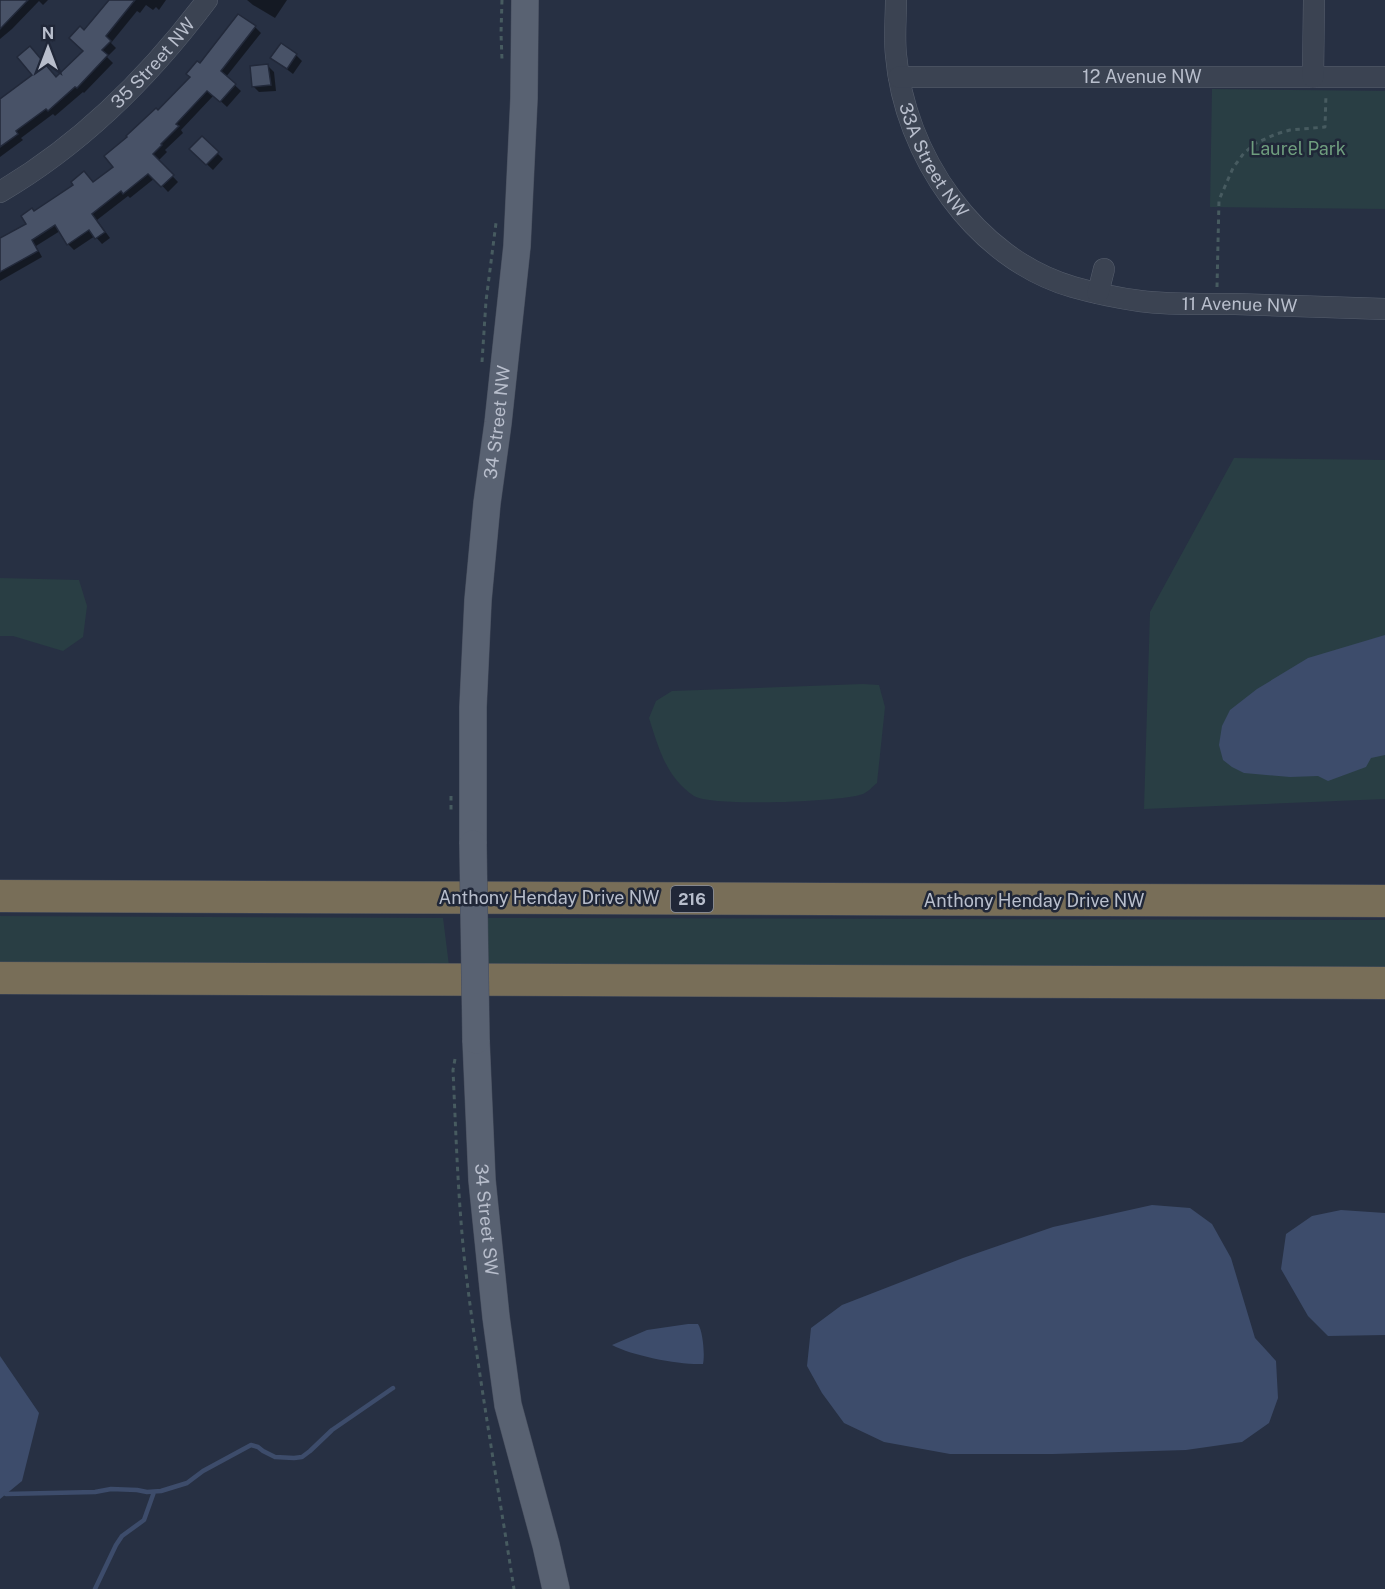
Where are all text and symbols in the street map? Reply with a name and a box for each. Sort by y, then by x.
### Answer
street label: 35 Street NW [106,13,199,113]
north arrow [18,18,78,78]
text: N [42,24,54,43]
street label: 12 Avenue NW [1082,66,1202,87]
street label: 33A Street NW [895,100,973,221]
park label: Laurel Park [1250,138,1346,159]
street label: 11 Avenue NW [1181,293,1298,316]
street label: 34 Street NW [479,364,514,481]
road number: 216 [671,886,713,912]
street label: Anthony Henday Drive NW [438,887,660,908]
street label: Anthony Henday Drive NW [923,890,1145,911]
street label: 34 Street SW [471,1163,503,1277]

